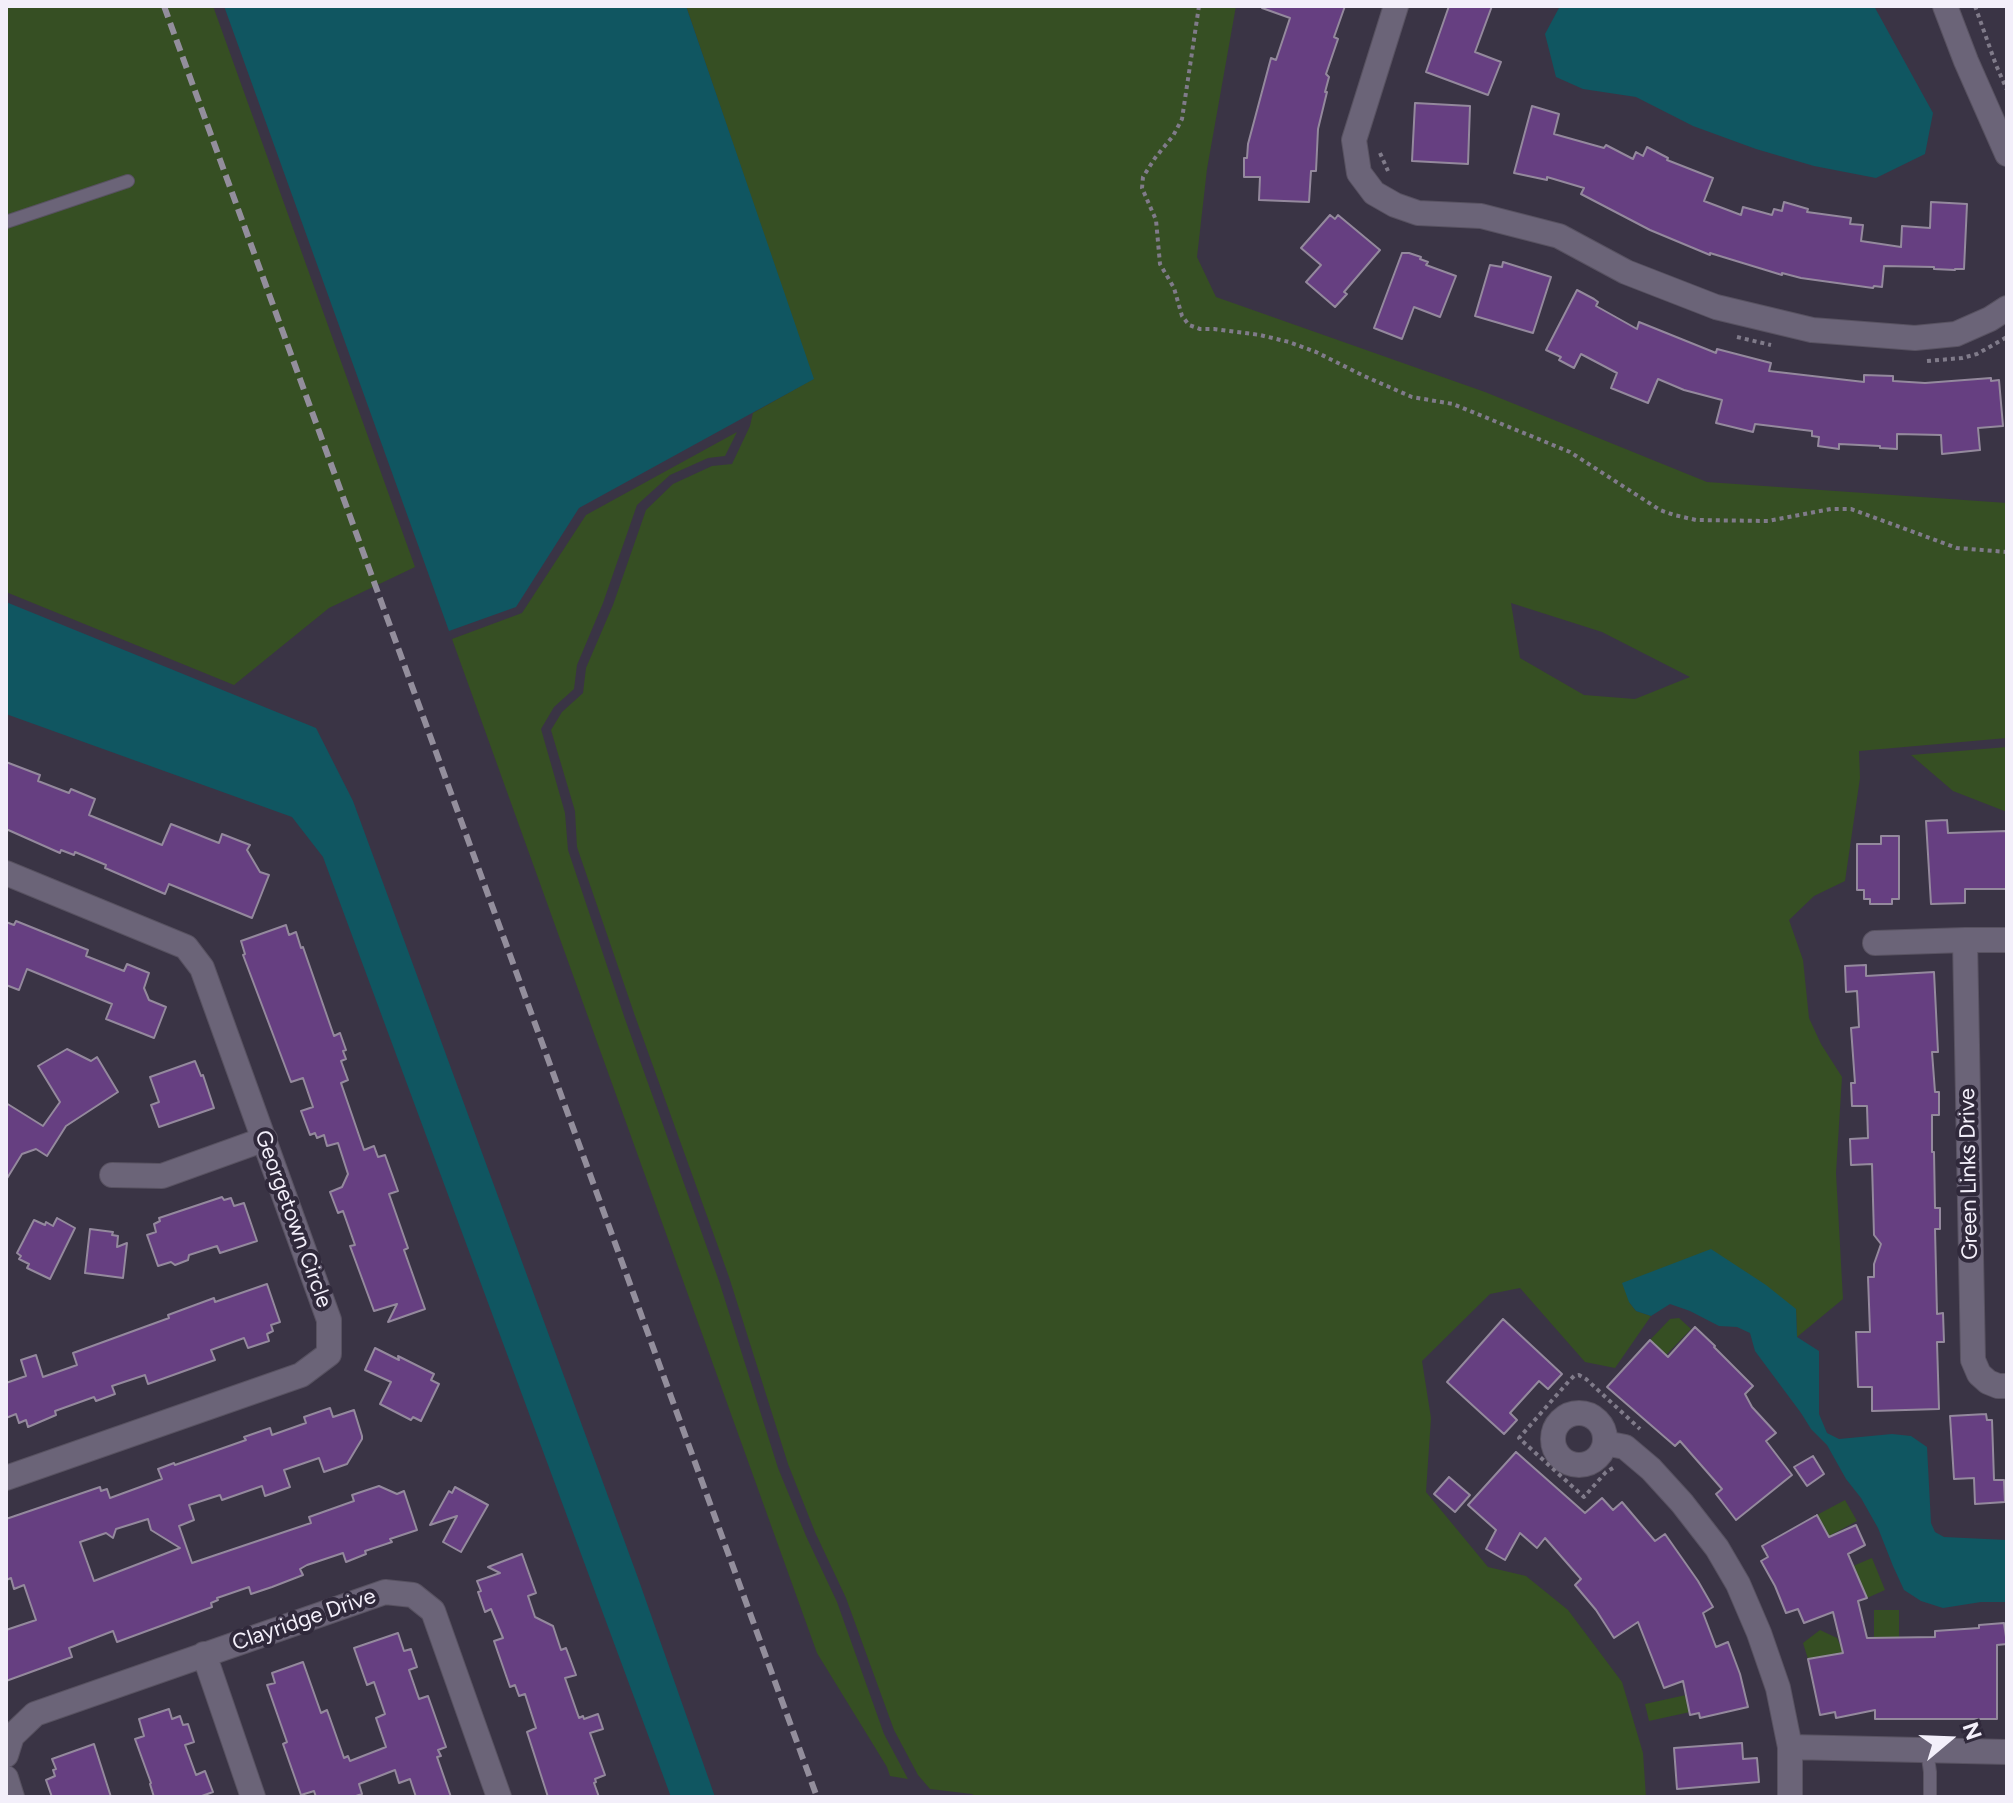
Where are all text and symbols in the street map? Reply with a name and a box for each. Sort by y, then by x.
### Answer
street label: Green Links Drive [1954,1088,1984,1260]
street label: Georgetown Circle [249,1127,337,1311]
street label: Clayridge Drive [229,1583,379,1657]
north arrow [1909,1699,1989,1779]
text: N [1957,1719,1988,1743]

